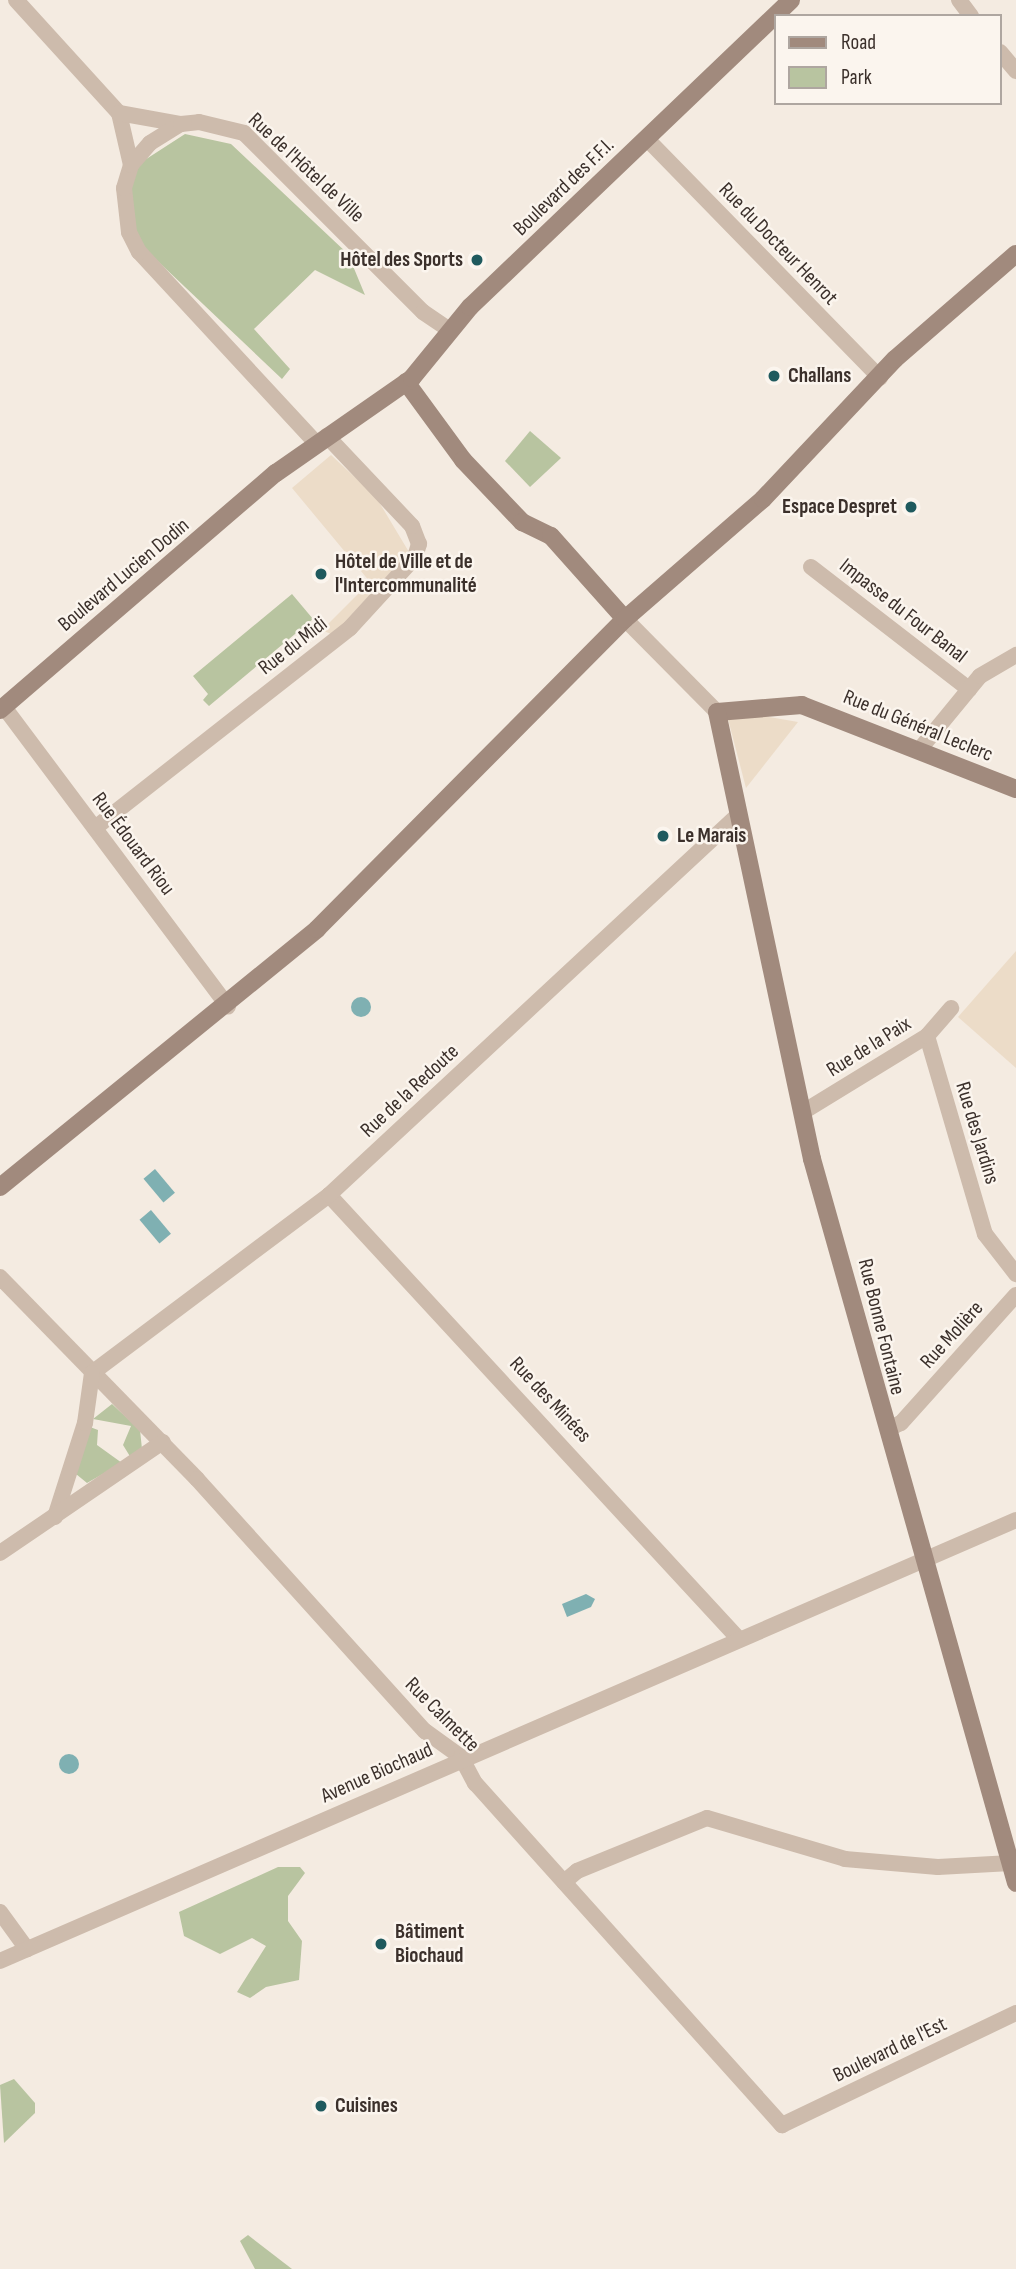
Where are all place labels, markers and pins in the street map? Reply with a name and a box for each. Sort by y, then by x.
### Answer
place label: Hôtel des Sports [340,247,463,273]
marker: Hôtel des Sports [469,252,485,268]
place label: Challans [788,363,851,389]
marker: Challans [766,368,782,384]
place label: Espace Despret [782,494,897,520]
marker: Espace Despret [903,499,919,515]
place label: Hôtel de Ville et de l'Intercommunalité [335,549,477,599]
marker: Hôtel de Ville et de l'Intercommunalité [313,566,329,582]
place label: Le Marais [677,823,746,849]
marker: Le Marais [655,828,671,844]
place label: Bâtiment Biochaud [395,1919,464,1969]
marker: Bâtiment Biochaud [373,1936,389,1952]
place label: Cuisines [335,2093,398,2119]
marker: Cuisines [313,2098,329,2114]

